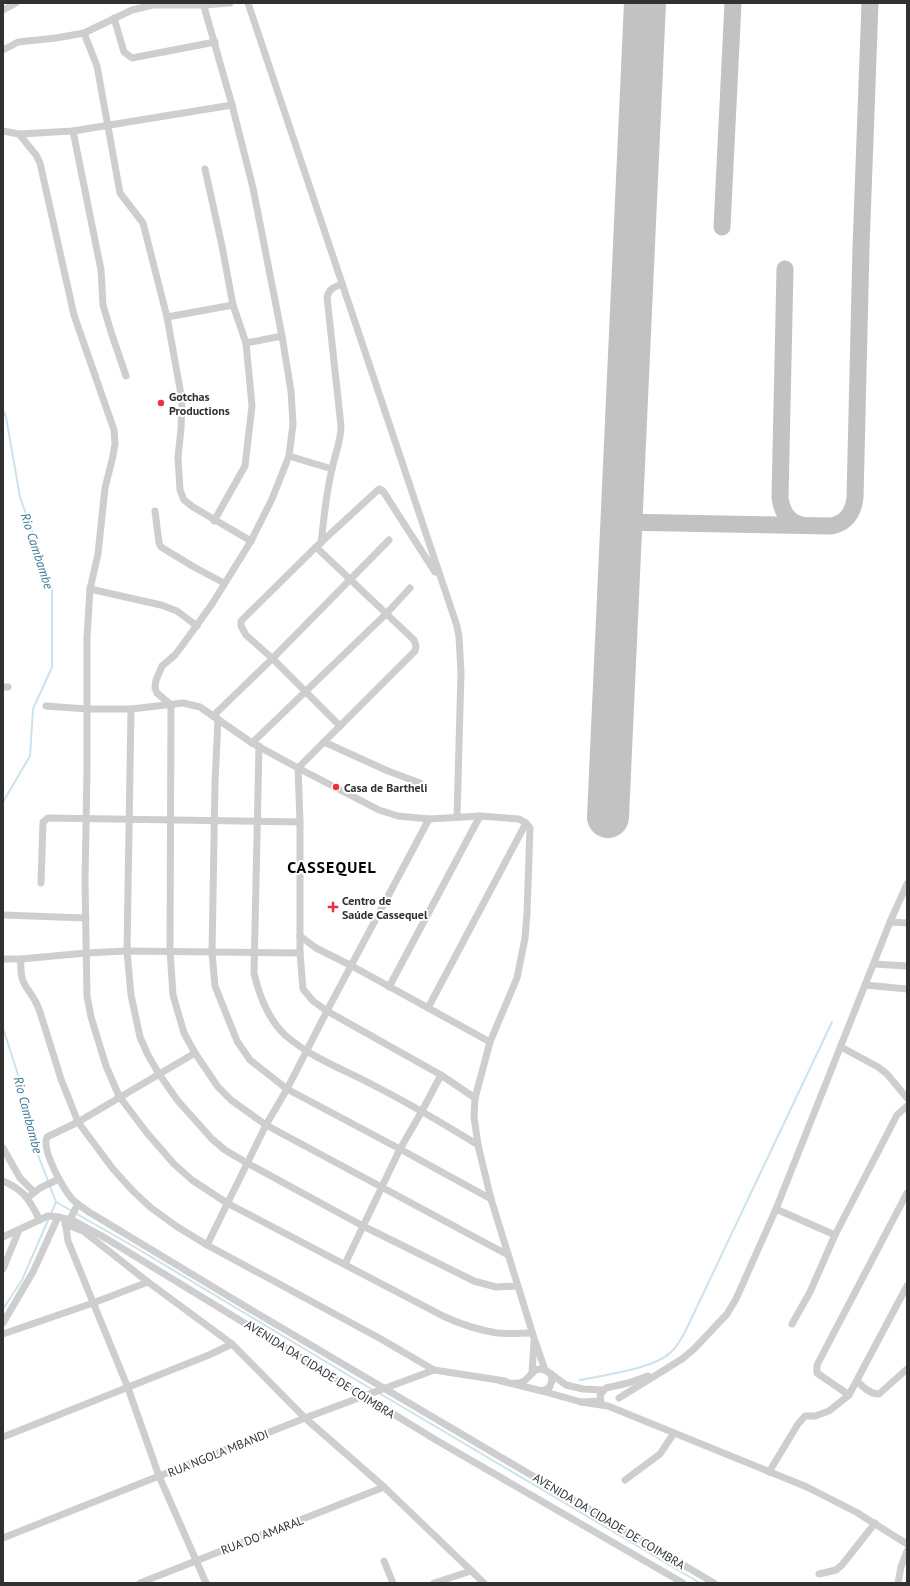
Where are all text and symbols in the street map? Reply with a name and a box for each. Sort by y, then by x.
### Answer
place label: Gotchas Productions [169,389,230,418]
marker: Gotchas Productions [156,398,166,408]
water label: Rio Cambambe [17,511,57,591]
place label: Casa de Bartheli [344,780,427,795]
marker: Casa de Bartheli [331,782,341,792]
district label: CASSEQUEL [287,857,377,877]
place label: Centro de Saúde Cassequel [342,893,428,922]
marker: Centro de Saúde Cassequel [327,901,339,913]
water label: Rio Cambambe [10,1075,46,1155]
street label: AVENIDA DA CIDADE DE COIMBRA [242,1316,398,1422]
street label: RUA NGOLA MBANDI [165,1426,271,1480]
street label: AVENIDA DA CIDADE DE COIMBRA [530,1470,688,1572]
street label: RUA DO AMARAL [219,1512,305,1558]

